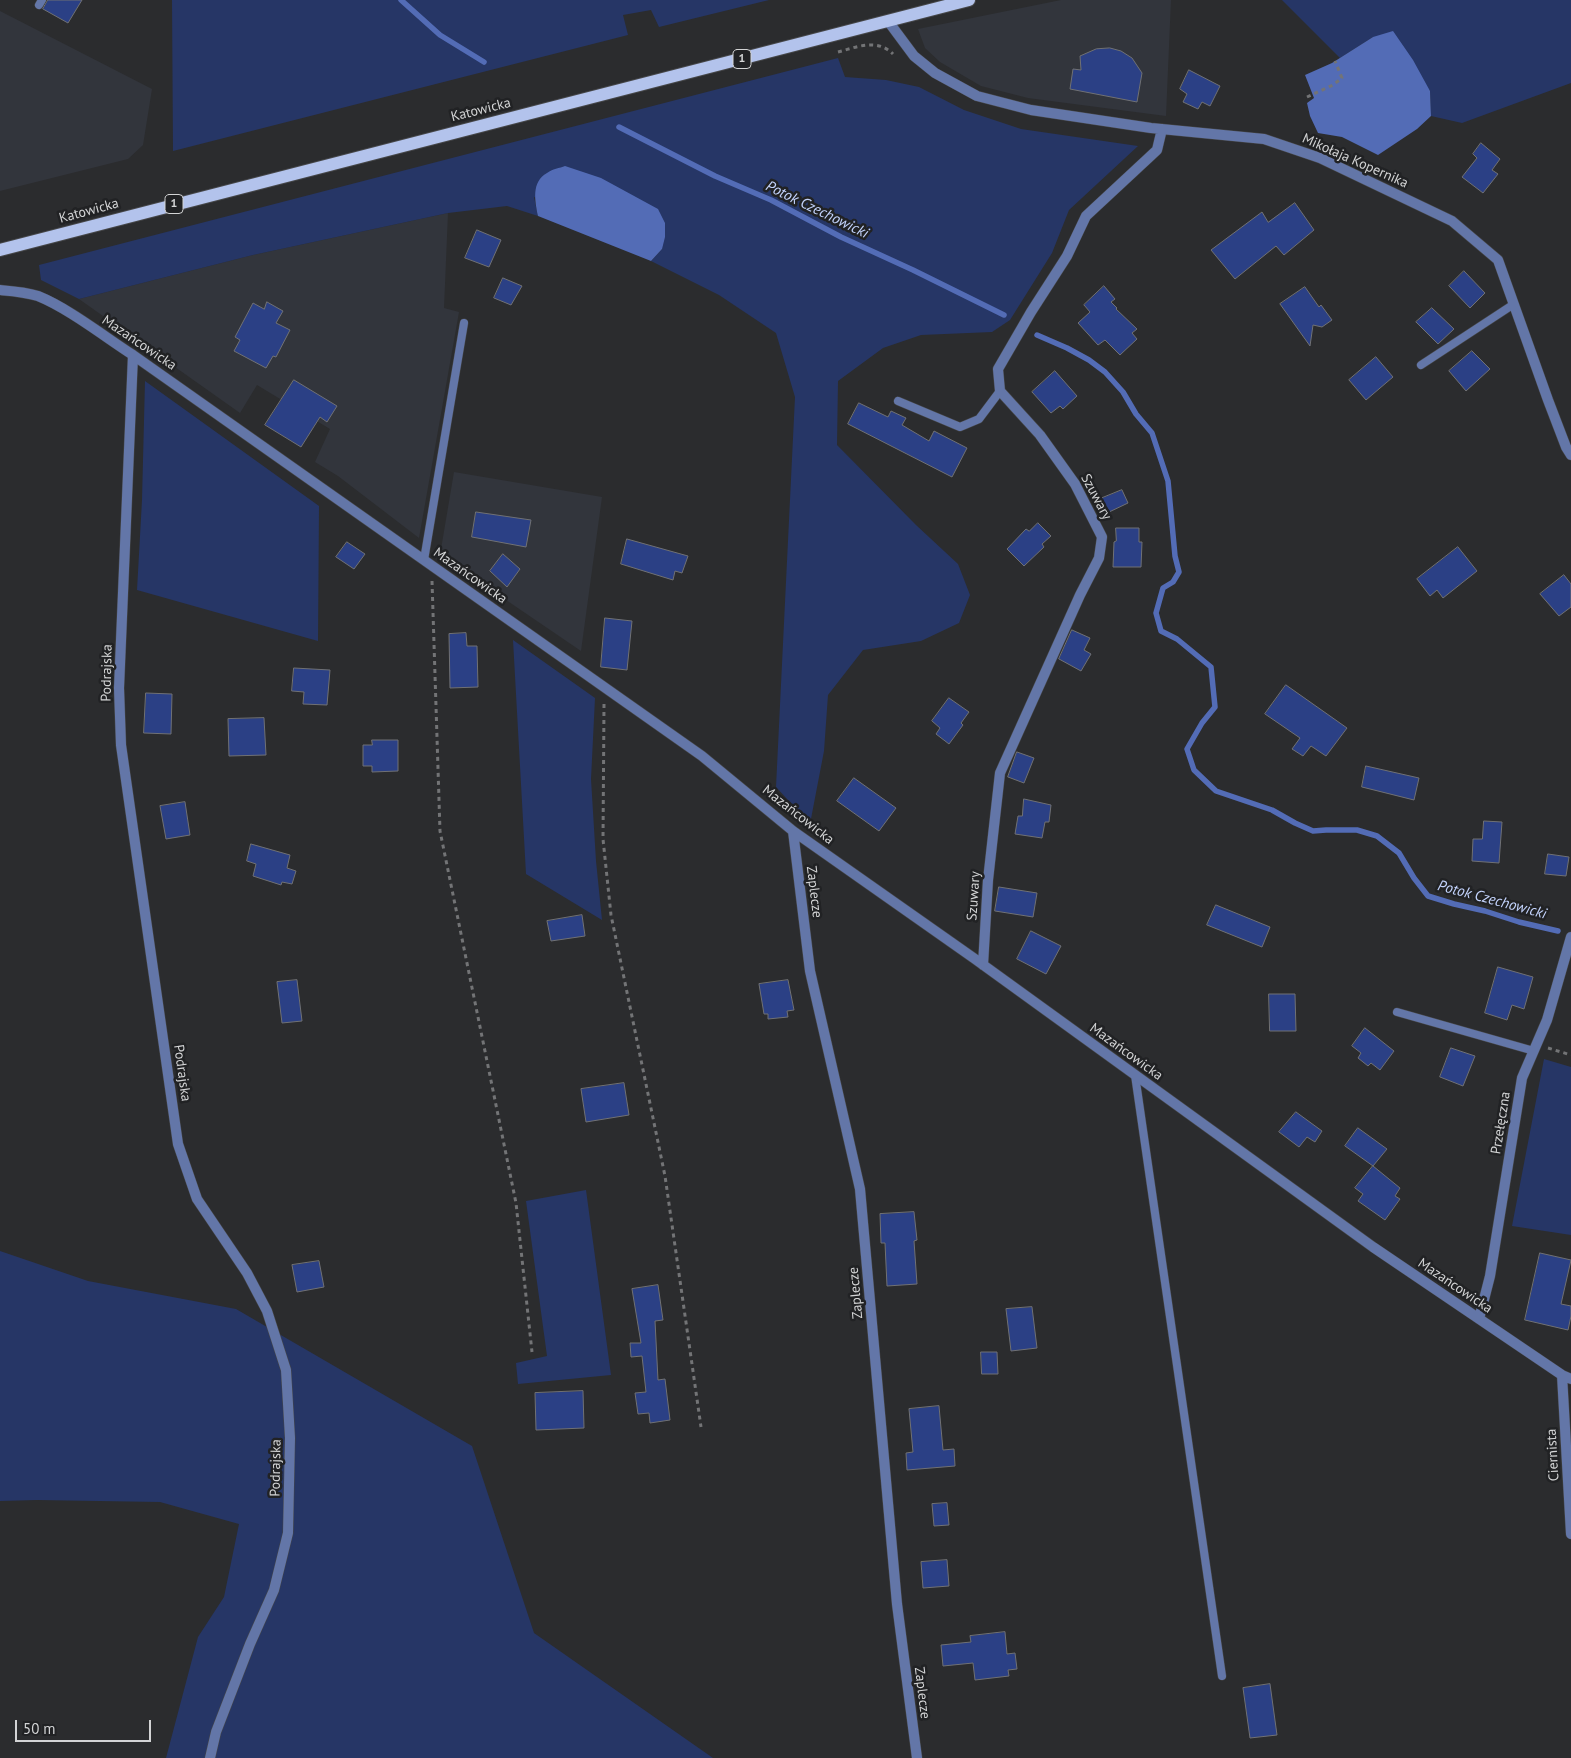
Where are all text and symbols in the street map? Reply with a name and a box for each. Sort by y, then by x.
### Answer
road number: 1 [733,50,751,68]
street label: Katowicka [449,94,513,126]
street label: Mikołaja Kopernika [1299,130,1411,192]
water label: Potok Czechowicki [763,177,871,243]
road number: 1 [165,194,183,213]
street label: Katowicka [57,195,121,227]
street label: Mazańcowicka [99,312,179,374]
street label: Szuwary [1077,471,1115,523]
street label: Mazańcowicka [430,544,510,608]
street label: Podrajska [98,644,116,702]
street label: Mazańcowicka [759,782,837,848]
street label: Zaplecze [802,865,826,919]
street label: Szuwary [964,871,984,921]
water label: Potok Czechowicki [1436,877,1548,923]
street label: Mazańcowicka [1086,1020,1166,1084]
street label: Podrajska [170,1043,194,1103]
street label: Przełęczna [1488,1090,1514,1156]
street label: Mazańcowicka [1415,1255,1495,1317]
street label: Zaplecze [845,1266,867,1320]
street label: Ciernista [1543,1428,1563,1482]
street label: Podrajska [267,1439,285,1497]
street label: Zaplecze [910,1666,934,1720]
scale bar [18,1710,154,1742]
text: 50 m [23,1719,56,1738]

